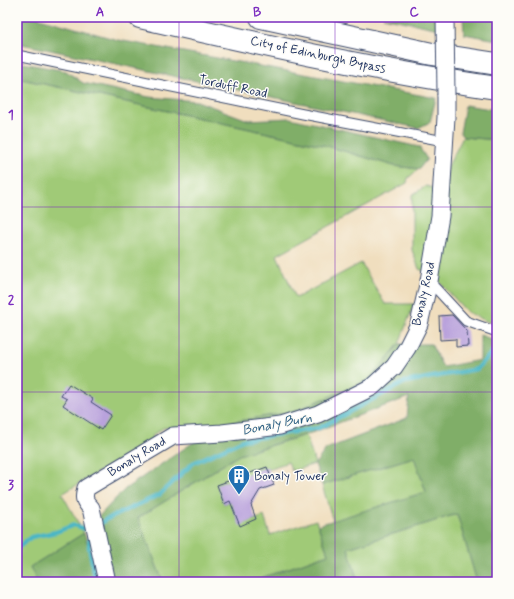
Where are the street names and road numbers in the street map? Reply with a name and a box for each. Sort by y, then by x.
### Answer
street label: City of Edinburgh Bypass [249,32,387,79]
street label: Torduff Road [197,71,269,103]
street label: Bonaly Road [408,260,440,328]
street label: Bonaly Road [105,433,169,481]

